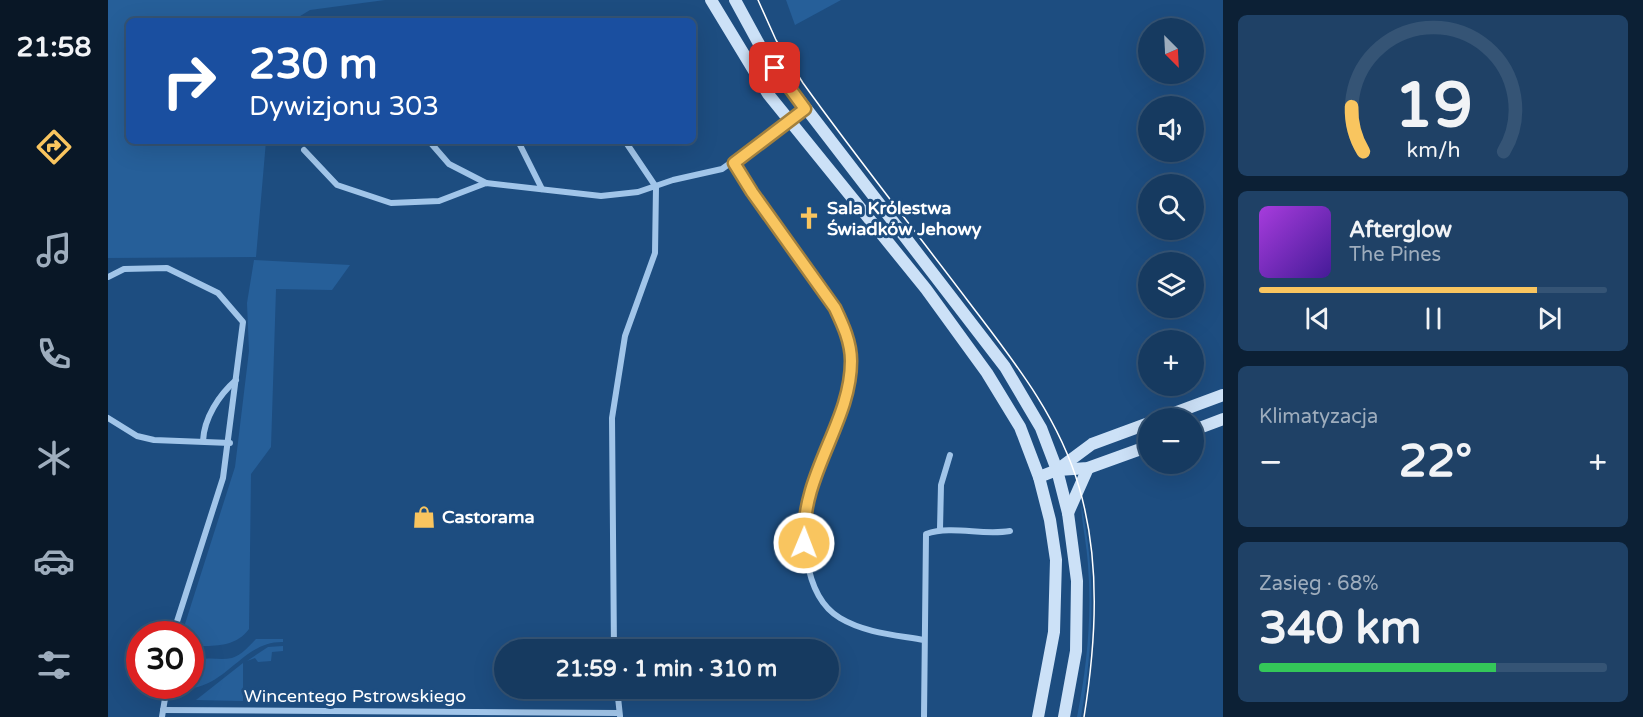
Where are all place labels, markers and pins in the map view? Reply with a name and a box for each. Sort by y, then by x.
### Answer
pin [749,42,800,93]
place label: Sala Królestwa Świadków Jehowy [827,197,982,240]
church icon: Sala Królestwa Świadków Jehowy [796,205,822,231]
shop icon: Castorama [411,504,437,530]
place label: Castorama [442,506,535,528]

